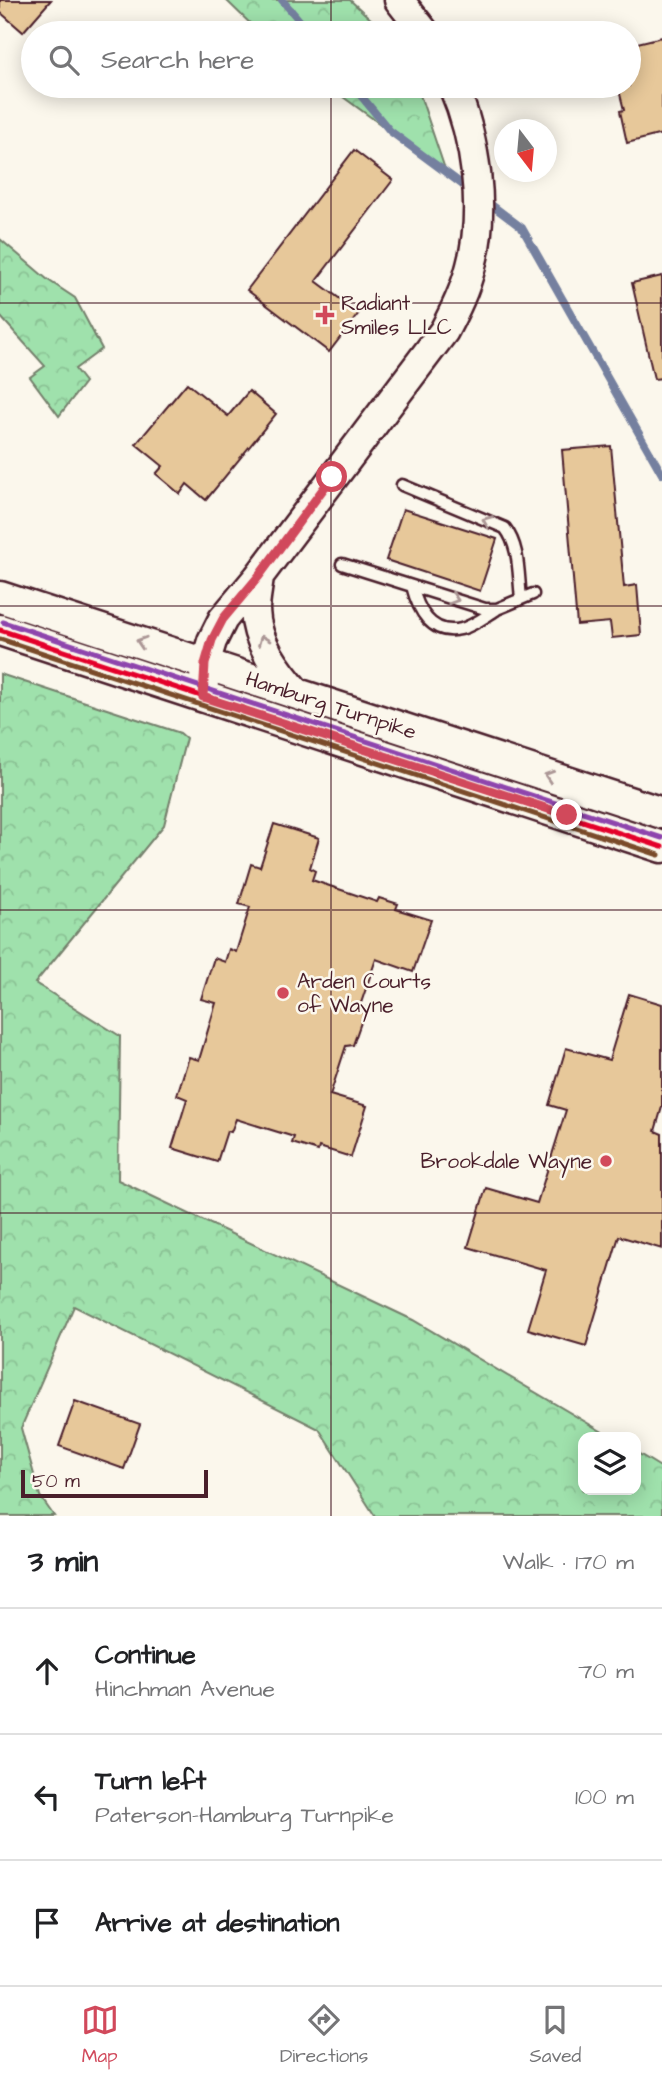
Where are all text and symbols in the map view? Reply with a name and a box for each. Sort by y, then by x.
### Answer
search box [21,21,641,98]
icon: search [45,41,83,79]
text: Search here [101,42,254,78]
north arrow [494,119,557,182]
place label: Radiant Smiles LLC [341,289,452,342]
marker: Radiant Smiles LLC [315,305,335,325]
route start [316,461,347,492]
one-way arrow [482,516,494,530]
one-way arrow [447,591,460,605]
one-way arrow [257,634,271,646]
one-way arrow [135,636,147,650]
street label: Hamburg Turnpike [241,664,420,749]
one-way arrow [544,770,556,784]
route end [551,799,582,830]
place label: Arden Courts of Wayne [297,967,431,1022]
marker: Arden Courts of Wayne [275,985,291,1001]
place label: Brookdale Wayne [421,1147,592,1178]
marker: Brookdale Wayne [598,1153,614,1169]
map controls [578,1432,641,1495]
button: layers [578,1432,641,1495]
scale bar [21,1467,208,1499]
text: 50 m [32,1468,80,1495]
text: 3 min [28,1541,98,1583]
text: Walk · 170 m [503,1546,634,1578]
text: Continue [95,1637,196,1673]
icon: ahead [28,1652,66,1690]
text: 70 m [578,1655,634,1687]
text: Hinchman Avenue [95,1673,275,1705]
text: Turn left [95,1763,206,1799]
icon: left [28,1778,66,1816]
text: 100 m [575,1781,634,1813]
text: Paterson-Hamburg Turnpike [95,1799,394,1831]
icon: arrive [28,1904,66,1942]
text: Arrive at destination [95,1905,340,1941]
tab: Map [81,2001,119,2070]
tab: Directions [280,2001,368,2070]
tab: Saved [530,2001,581,2070]

